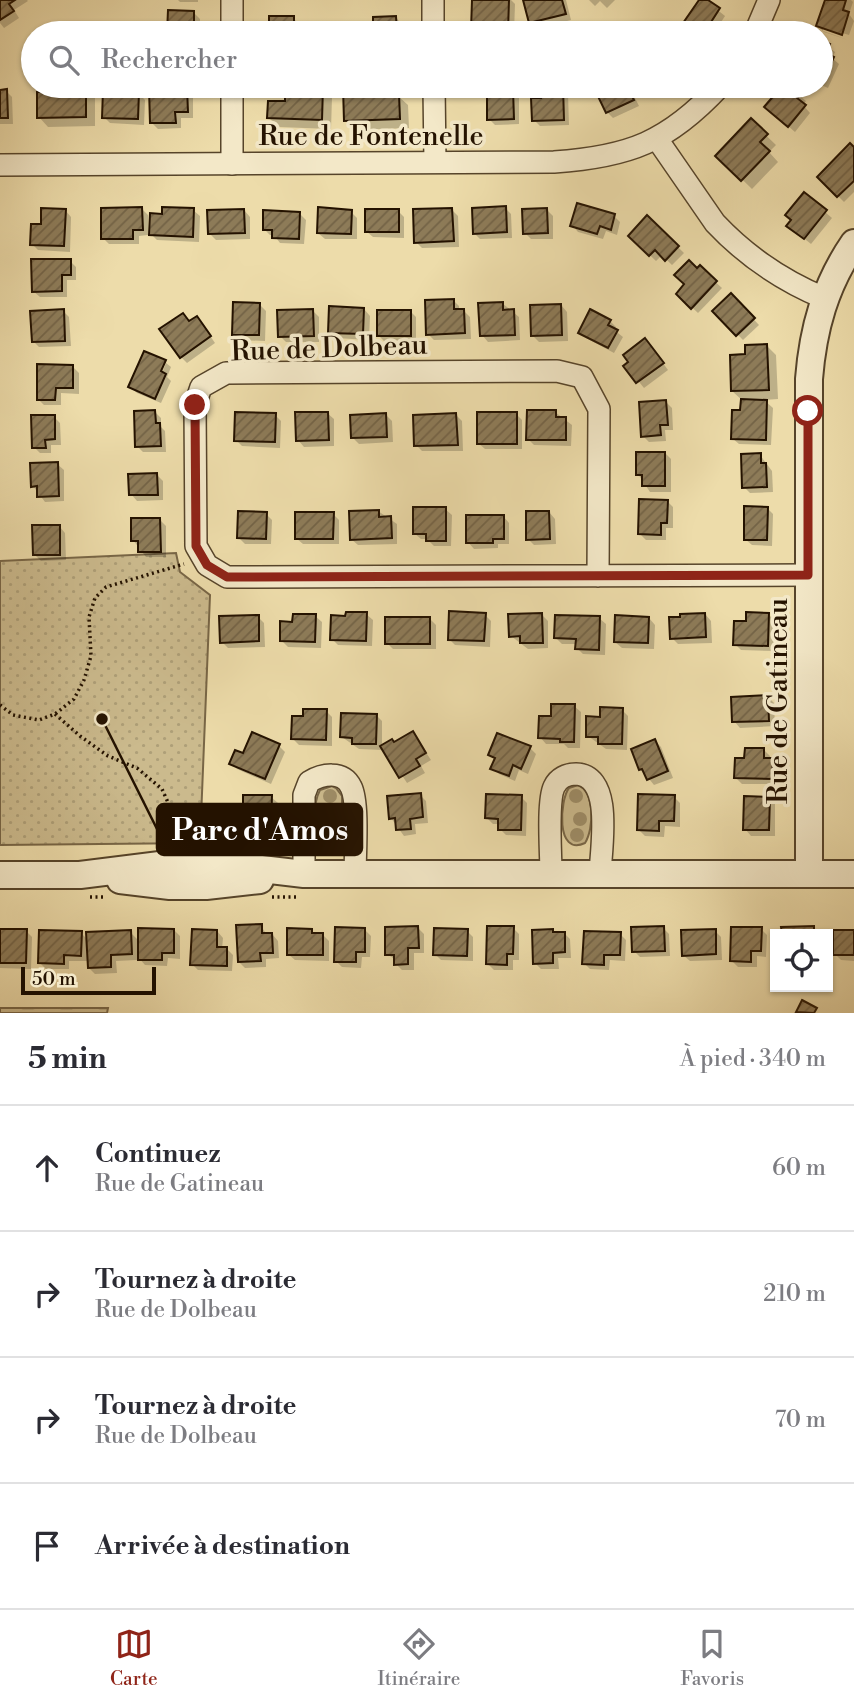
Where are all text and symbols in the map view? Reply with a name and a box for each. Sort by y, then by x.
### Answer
search box [21,21,833,98]
icon: search [45,41,83,79]
text: Rechercher [101,44,237,76]
street label: Rue de Fontenelle [258,119,484,154]
street label: Rue de Dolbeau [230,328,428,369]
route end [179,389,210,420]
route start [792,395,823,426]
street label: Rue de Gatineau [761,598,796,804]
callout: Parc d'Amos [157,804,362,855]
text: Parc d'Amos [172,812,348,850]
map controls [770,929,833,992]
button: locate [770,929,833,992]
scale bar [21,964,156,996]
text: 50 m [32,967,76,991]
text: 5 min [28,1040,107,1078]
text: À pied · 340 m [680,1045,826,1073]
text: Continuez [95,1138,221,1170]
icon: ahead [28,1149,66,1187]
text: 60 m [772,1154,826,1182]
text: Rue de Gatineau [95,1170,264,1198]
text: Tournez à droite [95,1264,297,1296]
icon: right [28,1275,66,1313]
text: 210 m [763,1280,826,1308]
text: Rue de Dolbeau [95,1296,257,1324]
text: Tournez à droite [95,1390,297,1422]
icon: right [28,1401,66,1439]
text: 70 m [775,1406,826,1434]
text: Rue de Dolbeau [95,1422,257,1450]
icon: arrive [28,1527,66,1565]
text: Arrivée à destination [95,1530,350,1562]
tab: Carte [110,1625,158,1691]
tab: Itinéraire [378,1625,460,1691]
tab: Favoris [680,1625,744,1691]

